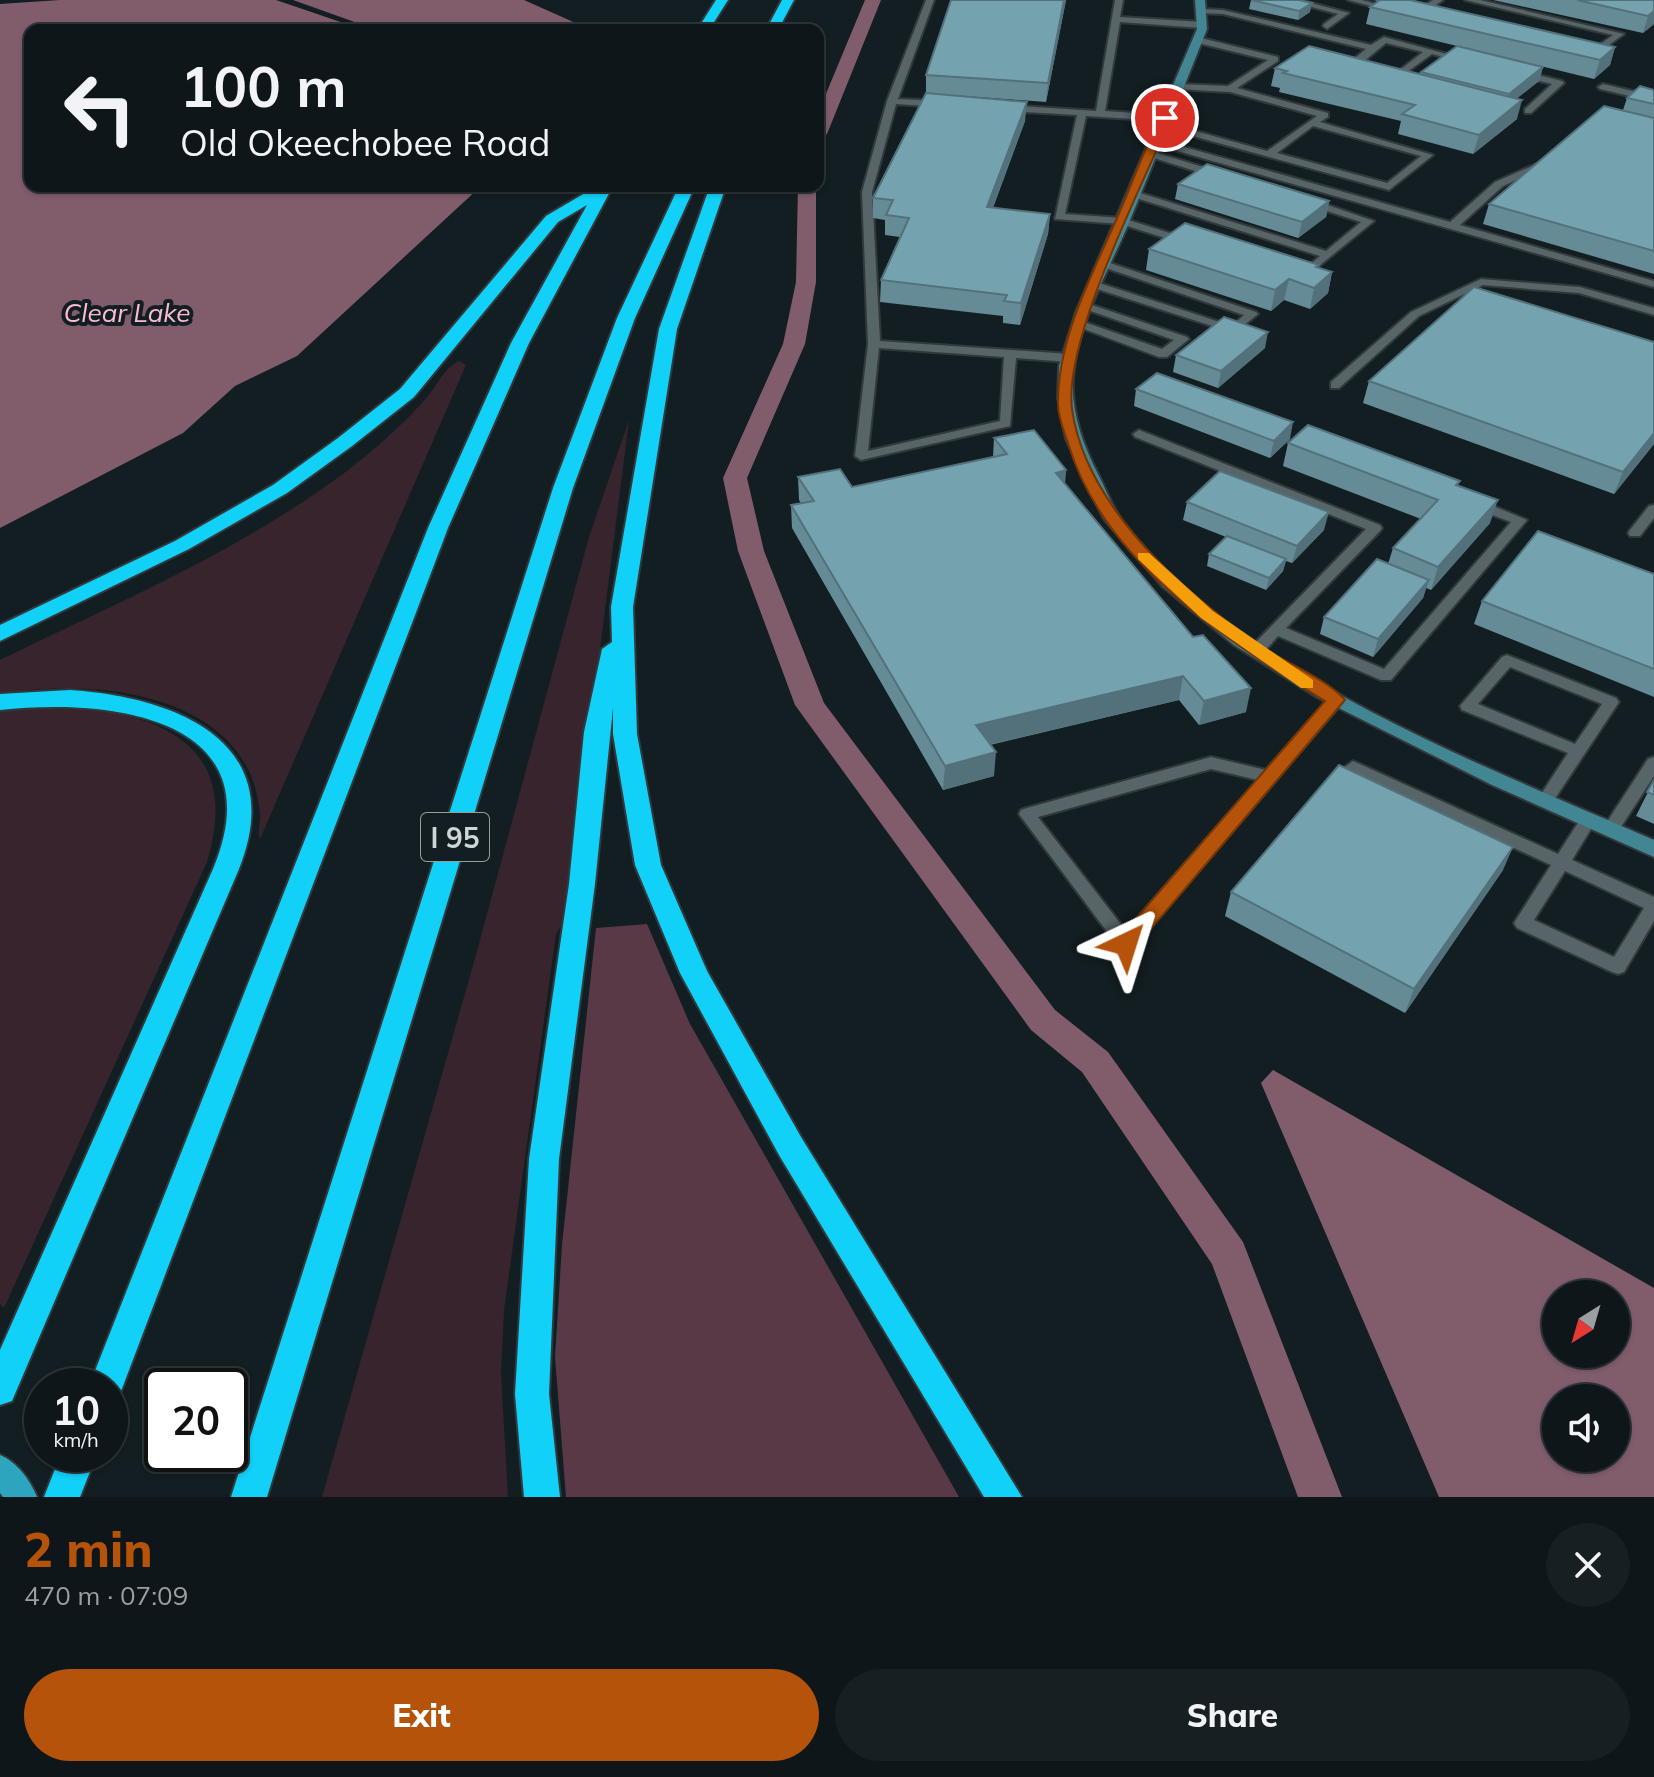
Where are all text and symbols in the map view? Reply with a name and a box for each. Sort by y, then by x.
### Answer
text: 100 m [180,51,347,121]
icon: left [48,56,152,160]
pin [1131,84,1199,152]
icon: arrive [1143,96,1187,140]
text: Old Okeechobee Road [180,120,550,165]
water label: Clear Lake [64,296,190,329]
road number: I 95 [421,813,489,861]
position arrow [1084,902,1168,986]
north arrow [1542,1280,1630,1368]
map controls [1542,1280,1630,1472]
speed limit sign: 20 [144,1368,248,1472]
button: sound [1542,1384,1630,1472]
text: 10 [52,1385,100,1435]
text: km/h [53,1427,99,1452]
text: 2 min [24,1519,153,1579]
button: close [1546,1523,1630,1607]
text: 470 m · 07:09 [24,1579,188,1612]
button: Exit [24,1669,819,1761]
button: Share [835,1669,1630,1761]

